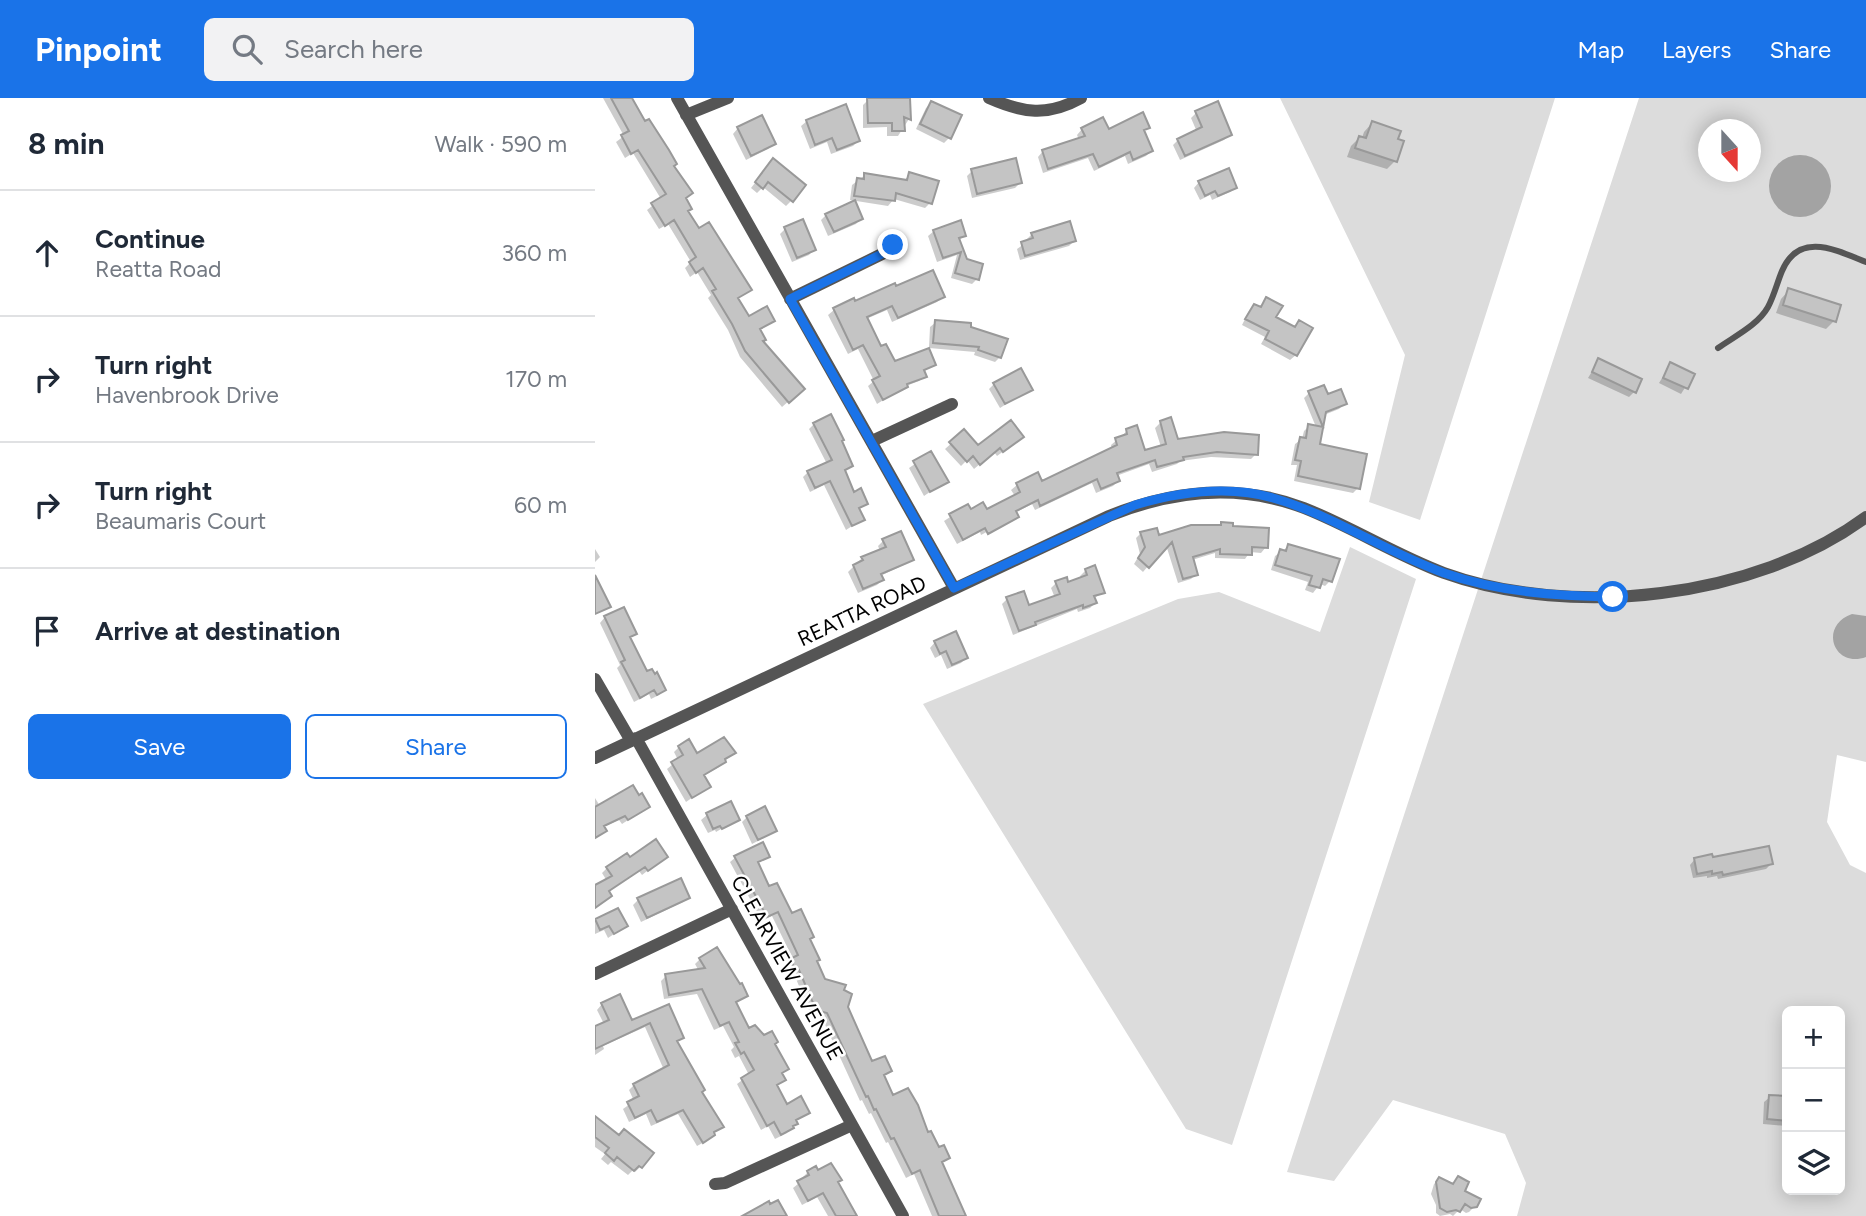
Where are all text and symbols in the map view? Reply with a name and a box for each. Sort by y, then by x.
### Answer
search box [204,18,694,81]
text: Pinpoint [35,30,162,69]
icon: search [228,30,266,68]
text: Search here [284,33,423,65]
text: Map [1577,35,1624,64]
text: Layers [1662,35,1731,64]
text: Share [1769,35,1831,64]
north arrow [1698,119,1761,182]
text: 8 min [28,125,105,162]
text: Walk · 590 m [434,130,567,158]
text: Continue [95,223,205,255]
route end [877,229,908,260]
icon: ahead [28,234,66,272]
text: 360 m [501,239,567,267]
text: Reatta Road [95,255,221,283]
text: Turn right [95,349,212,381]
icon: right [28,360,66,398]
text: 170 m [505,365,567,393]
text: Havenbrook Drive [95,381,279,409]
text: Turn right [95,475,212,507]
icon: right [28,486,66,524]
text: 60 m [514,491,567,519]
text: Beaumaris Court [95,507,266,535]
street label: REATTA ROAD [794,570,930,651]
route start [1597,581,1628,612]
icon: arrive [28,612,66,650]
text: Arrive at destination [95,615,340,647]
button: Save [28,714,291,779]
button: Share [305,714,567,779]
street label: CLEARVIEW AVENUE [726,871,849,1065]
map controls [1782,1006,1845,1195]
button: + [1782,1006,1845,1069]
button: − [1782,1069,1845,1132]
button: layers [1782,1132,1845,1195]

